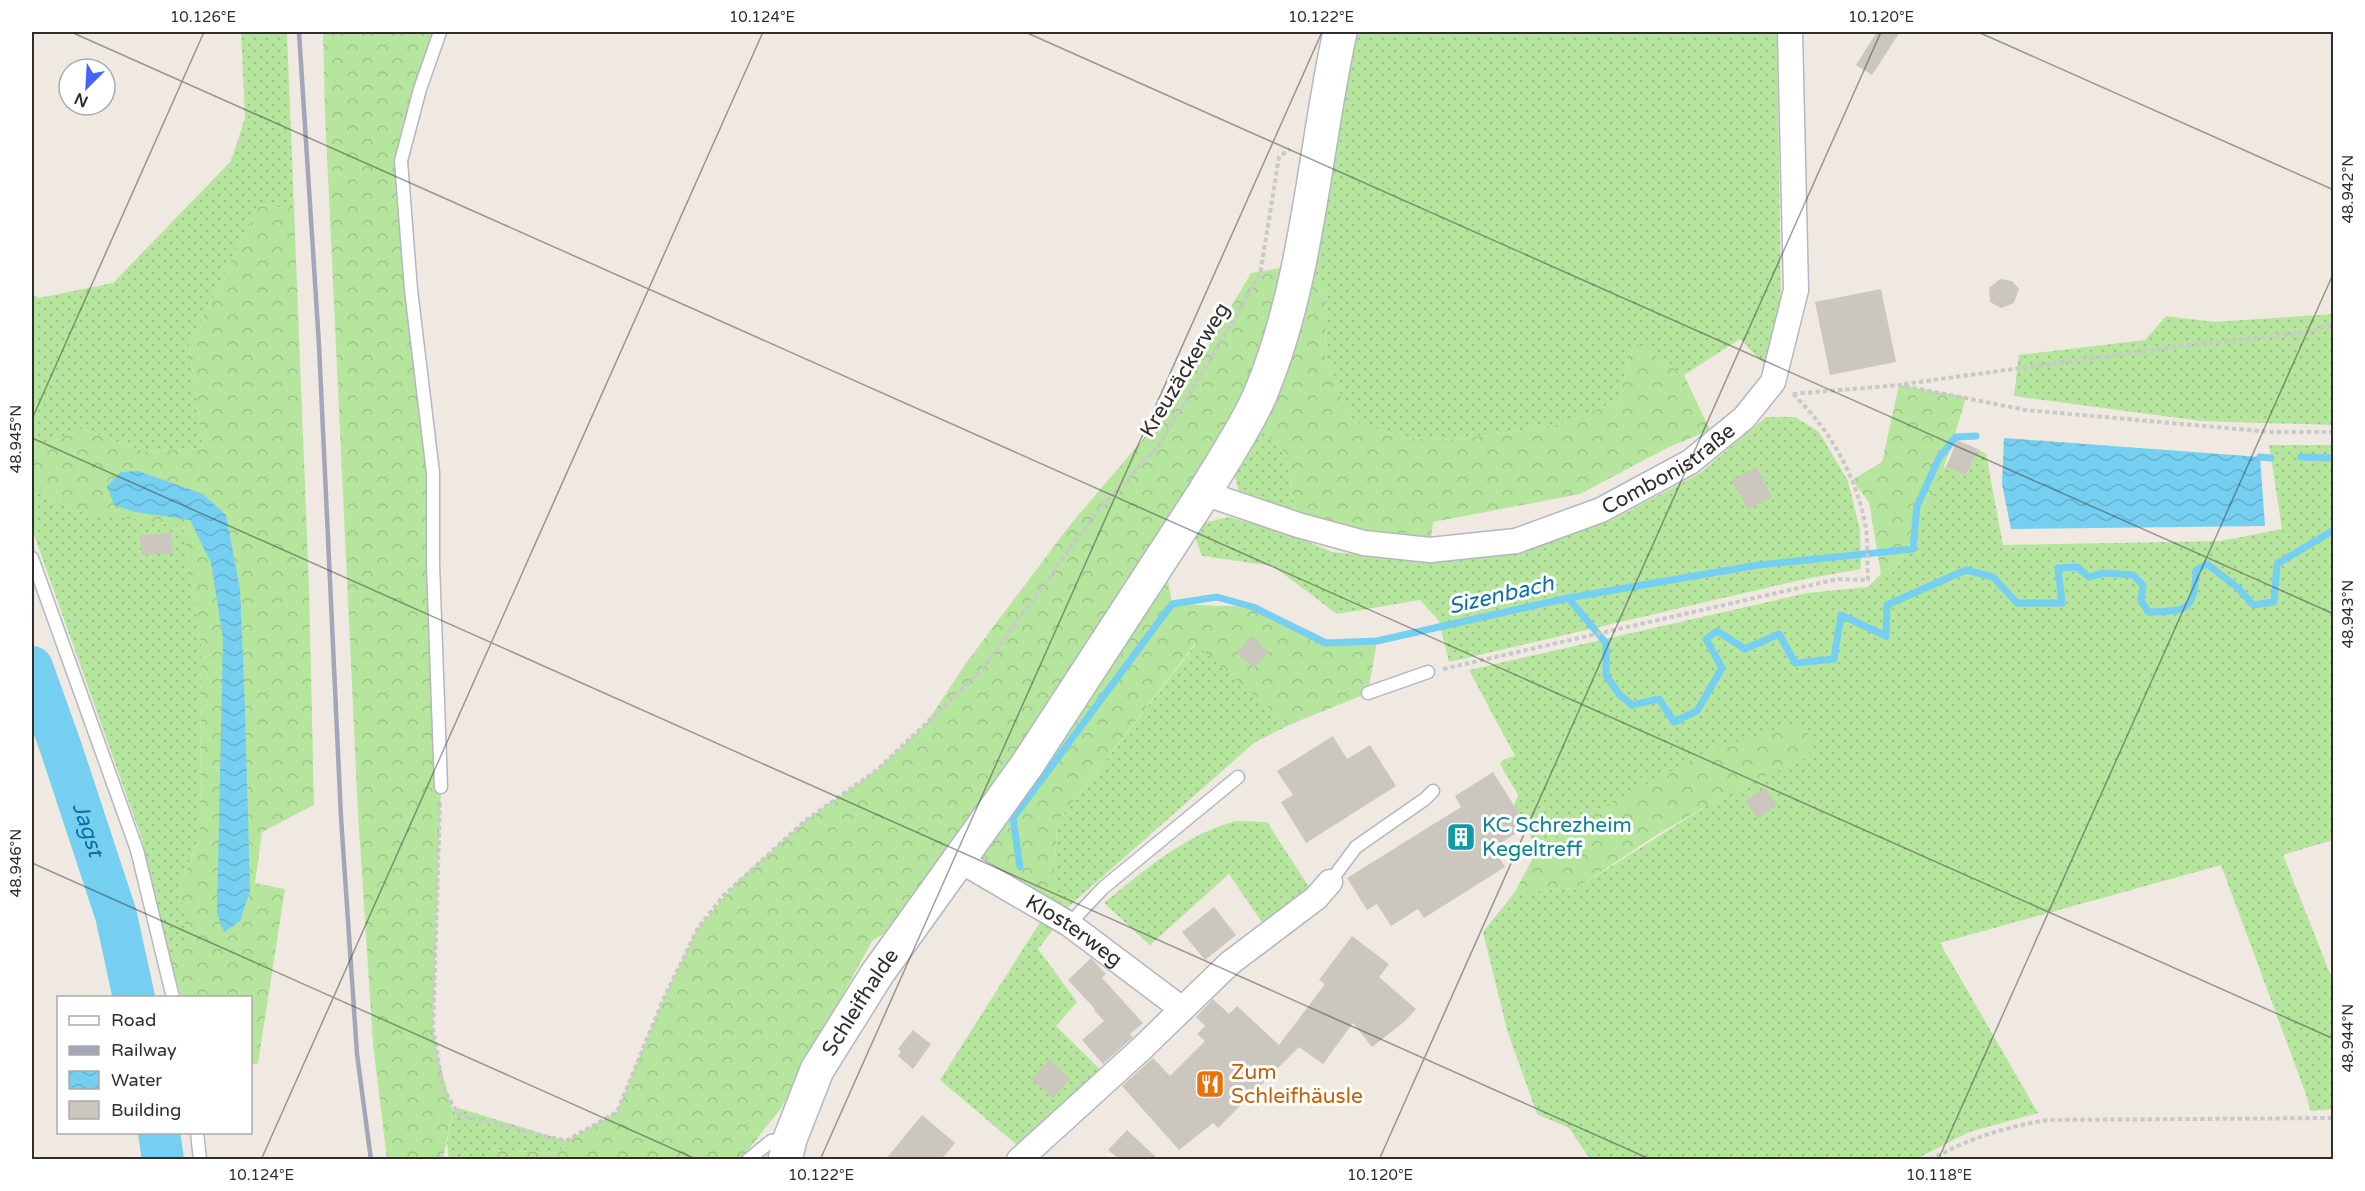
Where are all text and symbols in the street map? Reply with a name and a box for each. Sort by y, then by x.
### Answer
text: 10.126°E [170,8,236,26]
text: 10.124°E [729,8,795,26]
text: 10.122°E [1288,8,1354,26]
text: 10.120°E [1848,8,1914,26]
north arrow [57,57,117,117]
text: N [71,88,91,112]
text: 48.942°N [2339,155,2357,223]
street label: Kreuzäckerweg [1135,298,1235,442]
text: 48.945°N [7,405,25,473]
street label: Combonistraße [1597,418,1740,520]
water label: Sizenbach [1446,570,1557,620]
text: 48.943°N [2339,580,2357,648]
water label: Jagst [67,799,110,863]
place label: KC Schrezheim Kegeltreff [1482,813,1632,862]
building icon: KC Schrezheim Kegeltreff [1445,821,1477,853]
text: 48.946°N [7,829,25,897]
street label: Klosterweg [1021,889,1127,972]
street label: Schleifhalde [817,944,904,1060]
legend [57,996,252,1134]
text: 48.944°N [2339,1004,2357,1072]
text: Road [111,1009,156,1031]
text: Railway [111,1039,177,1061]
place label: Zum Schleifhäusle [1231,1060,1363,1109]
restaurant icon: Zum Schleifhäusle [1194,1068,1226,1100]
text: Water [111,1069,162,1091]
text: Building [111,1099,181,1121]
text: 10.124°E [228,1166,294,1184]
text: 10.122°E [788,1166,854,1184]
text: 10.120°E [1347,1166,1413,1184]
text: 10.118°E [1906,1166,1972,1184]

